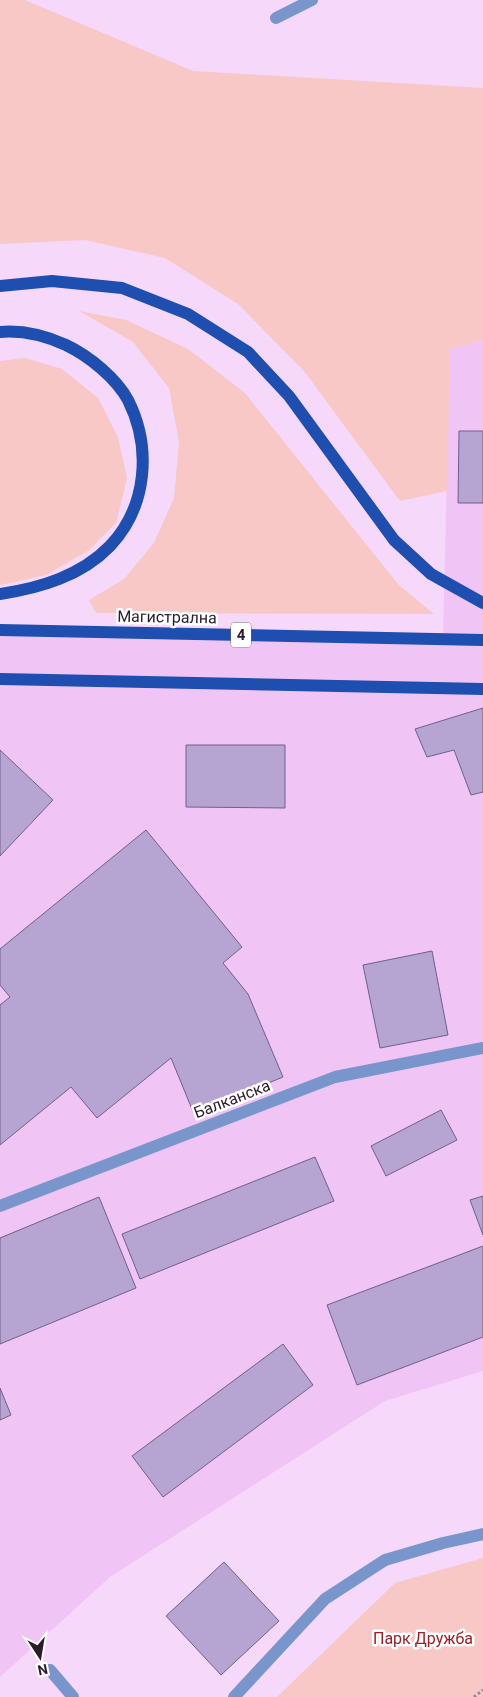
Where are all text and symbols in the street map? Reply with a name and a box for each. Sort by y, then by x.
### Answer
street label: Магистрална [117,607,217,627]
road number: 4 [231,622,251,648]
street label: Балканска [191,1076,273,1122]
park label: Парк Дружба [373,1629,473,1648]
north arrow [15,1632,65,1682]
text: N [36,1661,49,1679]

